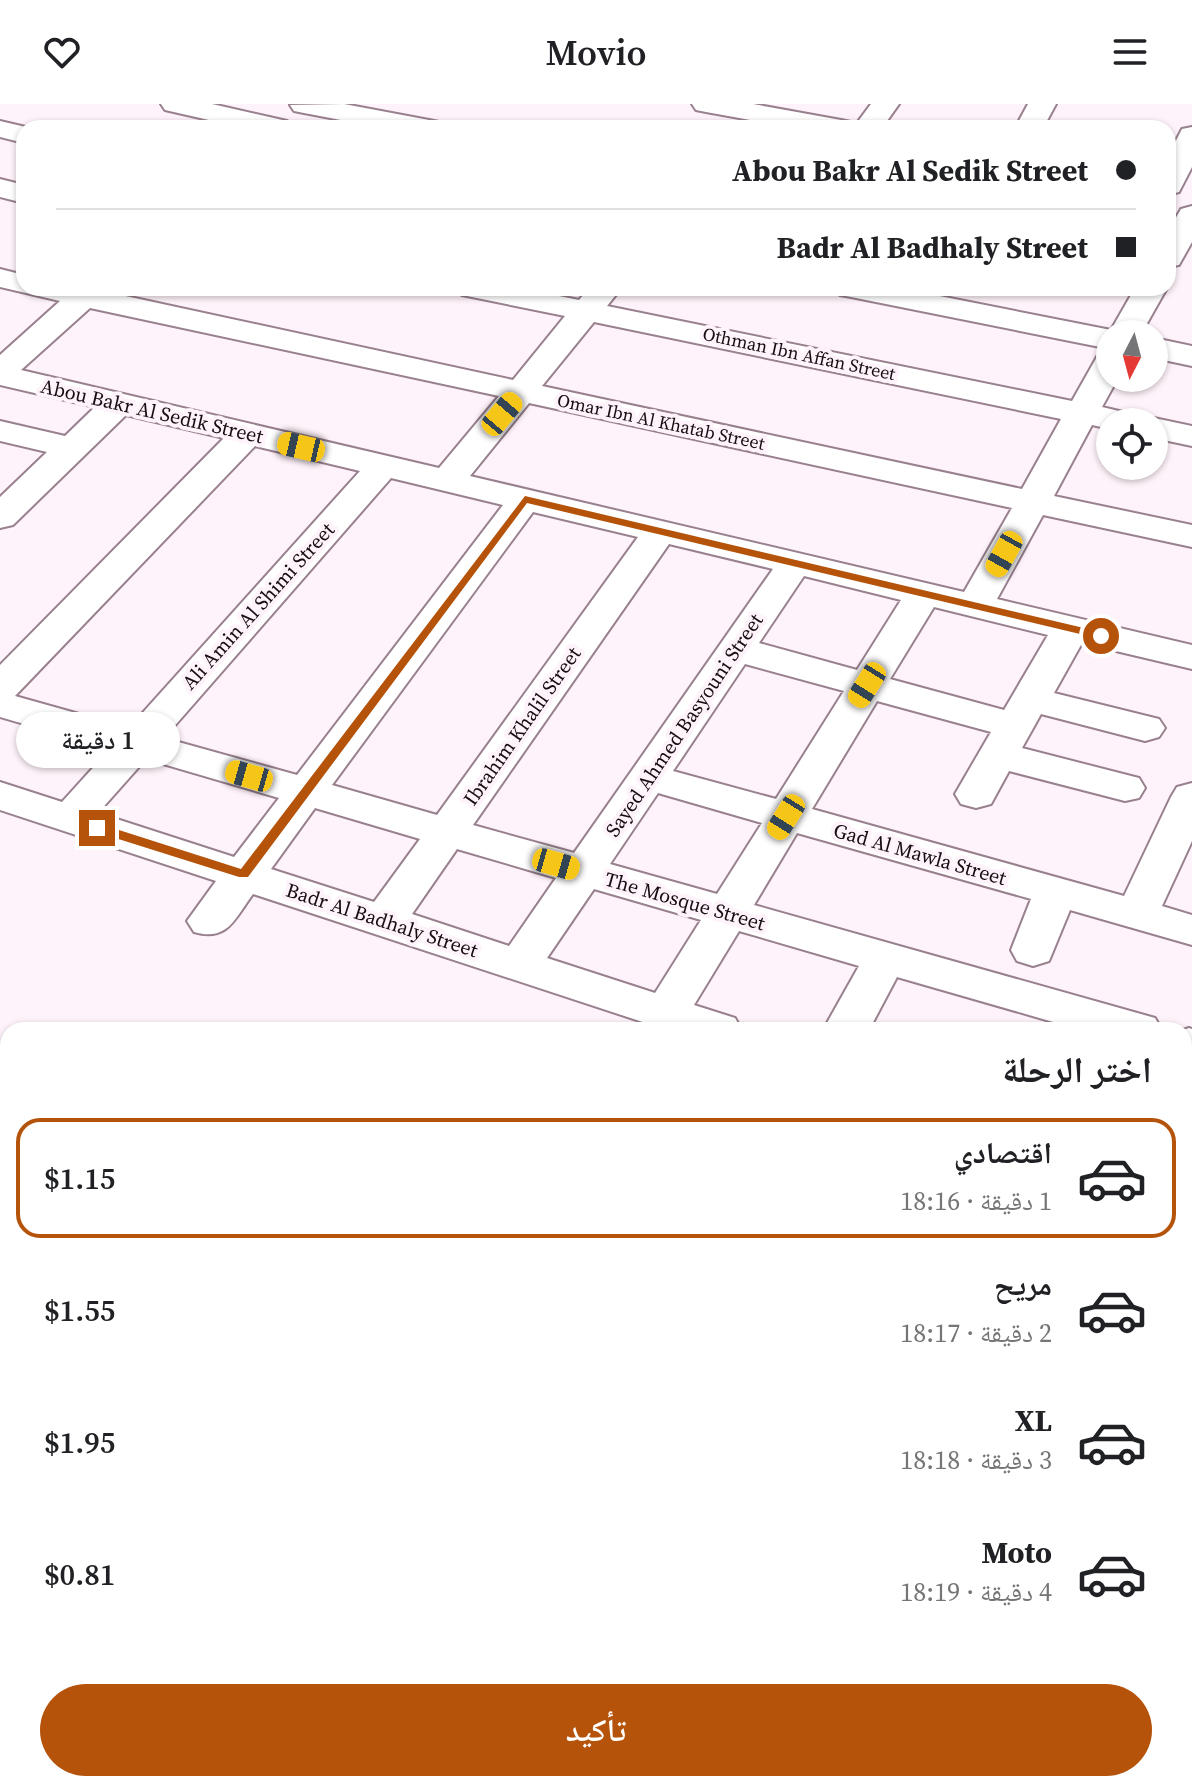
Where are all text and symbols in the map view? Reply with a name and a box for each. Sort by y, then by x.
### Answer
text: Movio [545,28,647,77]
icon: heart [40,30,84,74]
icon: menu [1108,30,1152,74]
text: Abou Bakr Al Sedik Street [732,150,1088,191]
text: Badr Al Badhaly Street [777,227,1088,268]
north arrow [1096,320,1168,392]
map controls [1096,320,1168,480]
street label: Othman Ibn Affan Street [700,321,898,386]
street label: Abou Bakr Al Sedik Street [38,372,267,450]
street label: Omar Ibn Al Khatab Street [555,387,767,456]
car [477,388,527,440]
button: locate [1096,408,1168,480]
car [275,430,327,464]
street label: Ali Amin Al Shimi Street [175,516,341,696]
car [982,527,1026,581]
street label: Sayed Ahmed Basyouni Street [599,607,770,842]
route start [1083,618,1119,654]
street label: Ibrahim Khalil Street [457,641,588,811]
car [844,658,890,712]
callout: 1 دقيقة [15,712,179,768]
text: 1 دقيقة [61,722,135,758]
car [223,758,275,794]
car [763,790,809,844]
route end [79,810,115,846]
street label: Gad Al Mawla Street [830,816,1010,892]
car [530,846,582,882]
street label: The Mosque Street [602,865,769,937]
street label: Badr Al Badhaly Street [283,876,482,964]
text: اختر الرحلة [1002,1045,1152,1094]
text: اقتصادي [954,1132,1052,1173]
icon: car [1076,1142,1148,1214]
text: $1.15 [44,1158,115,1199]
text: 1 دقيقة · 18:16 [900,1183,1052,1219]
text: مريح [994,1264,1052,1305]
icon: car [1076,1274,1148,1346]
text: $1.55 [44,1290,115,1331]
text: 2 دقيقة · 18:17 [900,1315,1052,1351]
text: XL [1015,1400,1052,1441]
icon: car [1076,1406,1148,1478]
text: $1.95 [44,1422,115,1463]
text: 3 دقيقة · 18:18 [900,1442,1052,1478]
text: Moto [981,1532,1052,1573]
icon: car [1076,1538,1148,1610]
text: $0.81 [44,1554,115,1595]
text: 4 دقيقة · 18:19 [900,1574,1052,1610]
button: تأكيد [40,1684,1152,1776]

